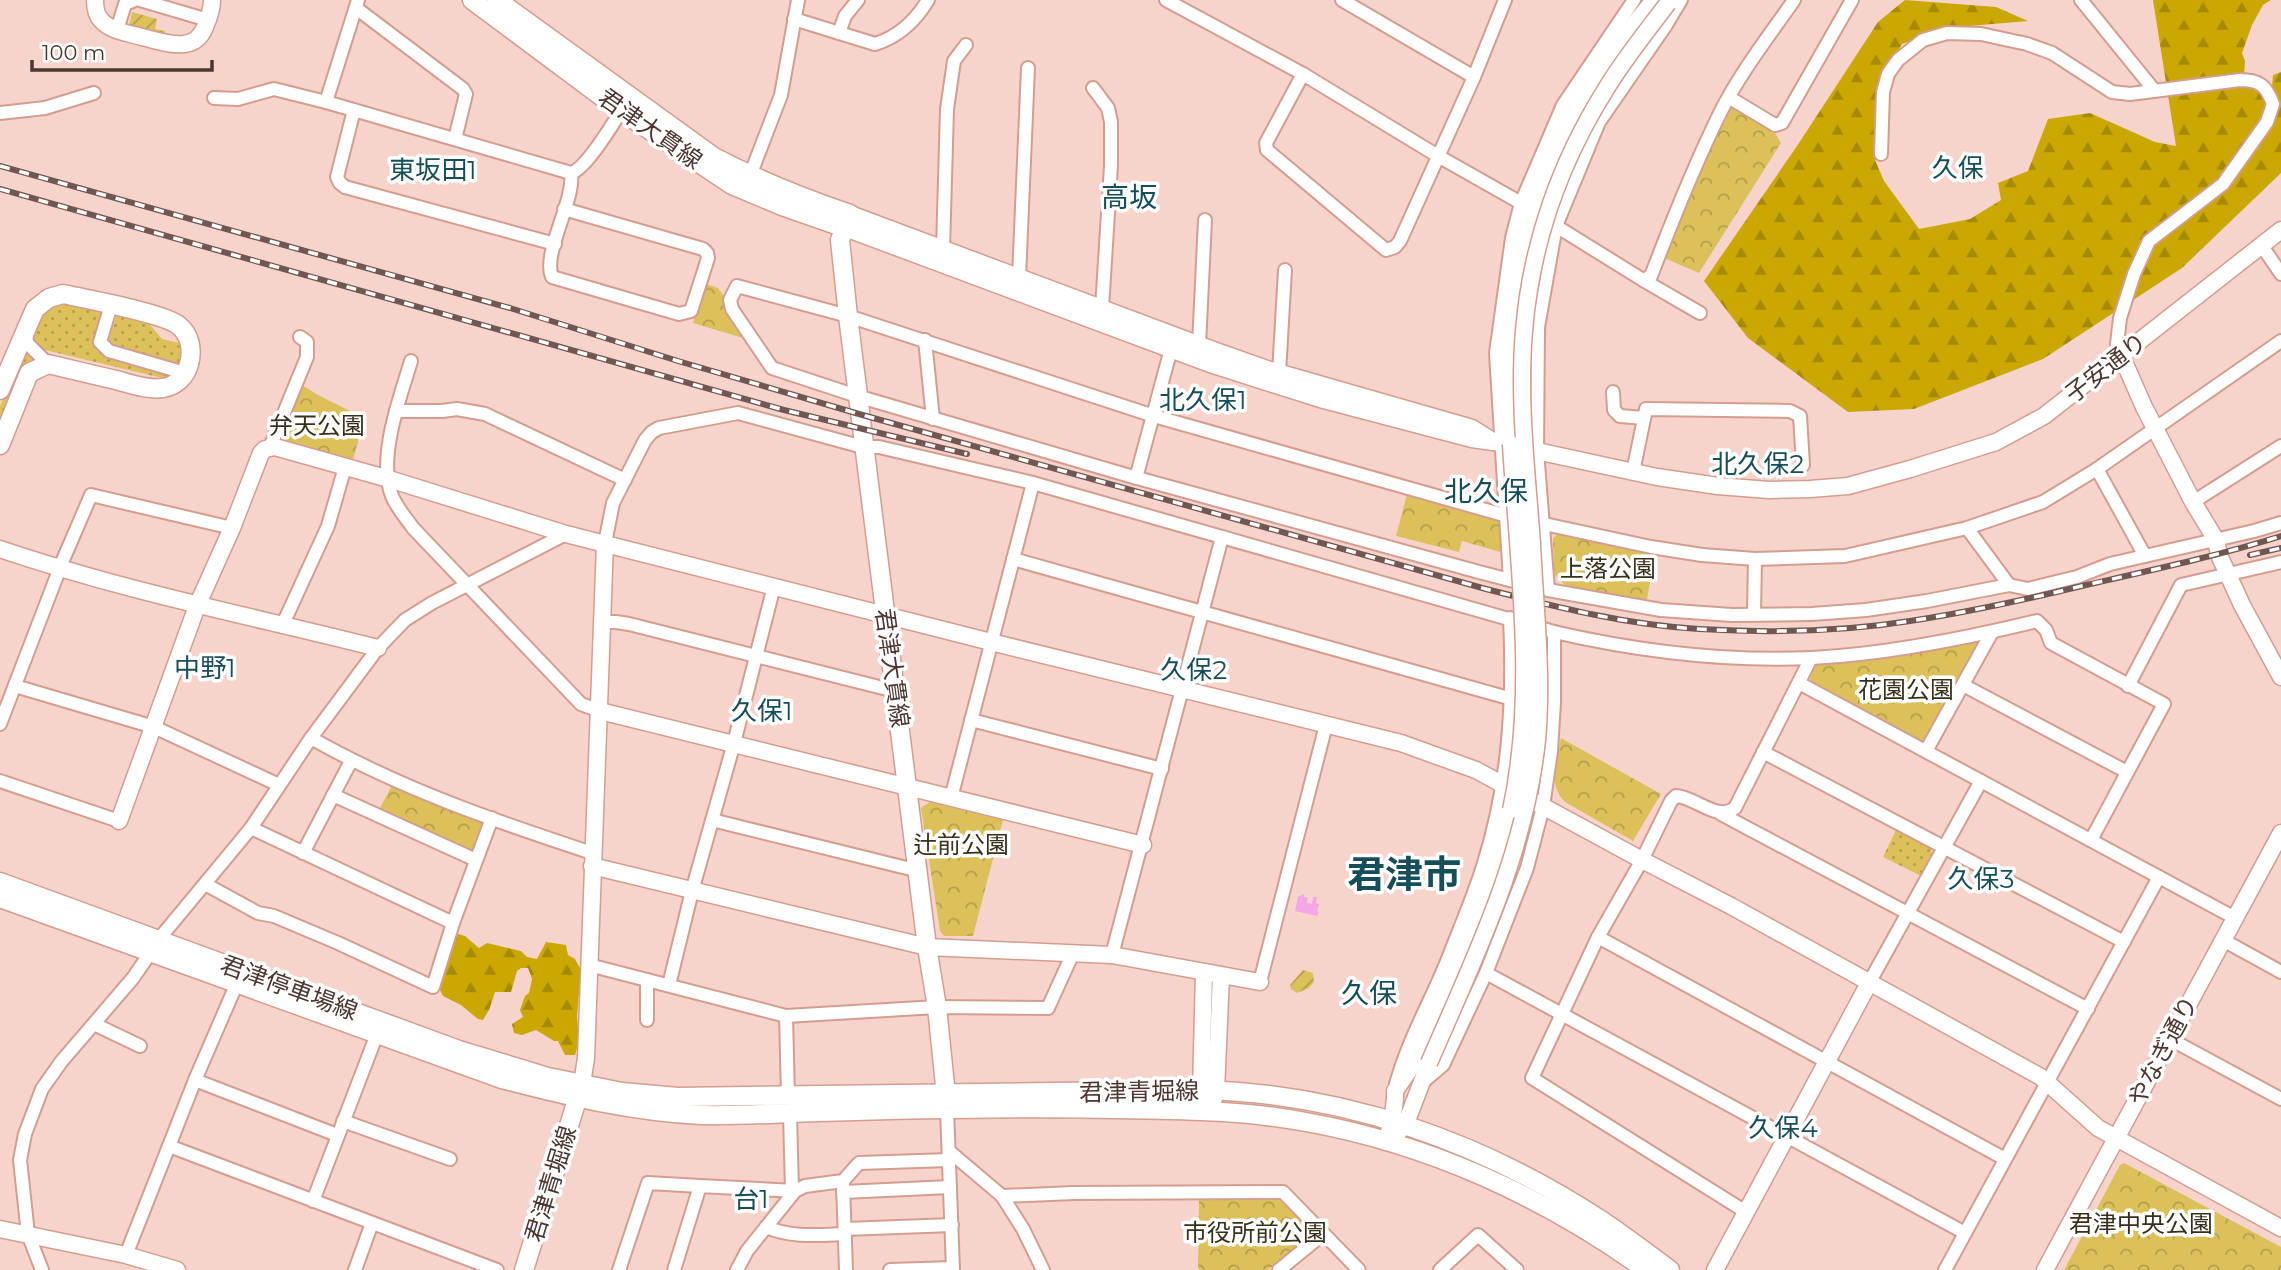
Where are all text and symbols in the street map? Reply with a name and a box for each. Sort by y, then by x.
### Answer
scale bar [32,28,212,72]
text: 100 m [42,40,105,65]
street label: 君津大貫線 [593,82,708,175]
district label: 久保 [1932,152,1984,184]
district label: 東坂田1 [389,154,477,186]
district label: 高坂 [1101,180,1157,214]
street label: 子安通り [2059,327,2152,409]
district label: 北久保1 [1159,384,1247,416]
park label: 弁天公園 [269,411,365,440]
district label: 北久保2 [1712,448,1804,480]
district label: 北久保 [1444,474,1528,508]
park label: 上落公園 [1560,554,1656,583]
street label: 君津大貫線 [870,606,915,729]
district label: 中野1 [174,652,236,684]
district label: 久保2 [1161,654,1227,686]
park label: 花園公園 [1858,675,1954,704]
district label: 久保1 [731,695,793,727]
park label: 辻前公園 [913,830,1009,859]
district label: 君津市 [1347,851,1461,898]
district label: 久保3 [1948,863,2014,895]
street label: 君津停車場線 [217,949,362,1026]
district label: 久保 [1341,976,1397,1010]
street label: やなぎ通り [2122,991,2204,1111]
street label: 君津青堀線 [1079,1076,1199,1107]
district label: 久保4 [1748,1112,1818,1144]
street label: 君津青堀線 [519,1122,582,1245]
district label: 台1 [733,1183,769,1215]
park label: 君津中央公園 [2069,1209,2213,1238]
park label: 市役所前公園 [1183,1218,1327,1247]

